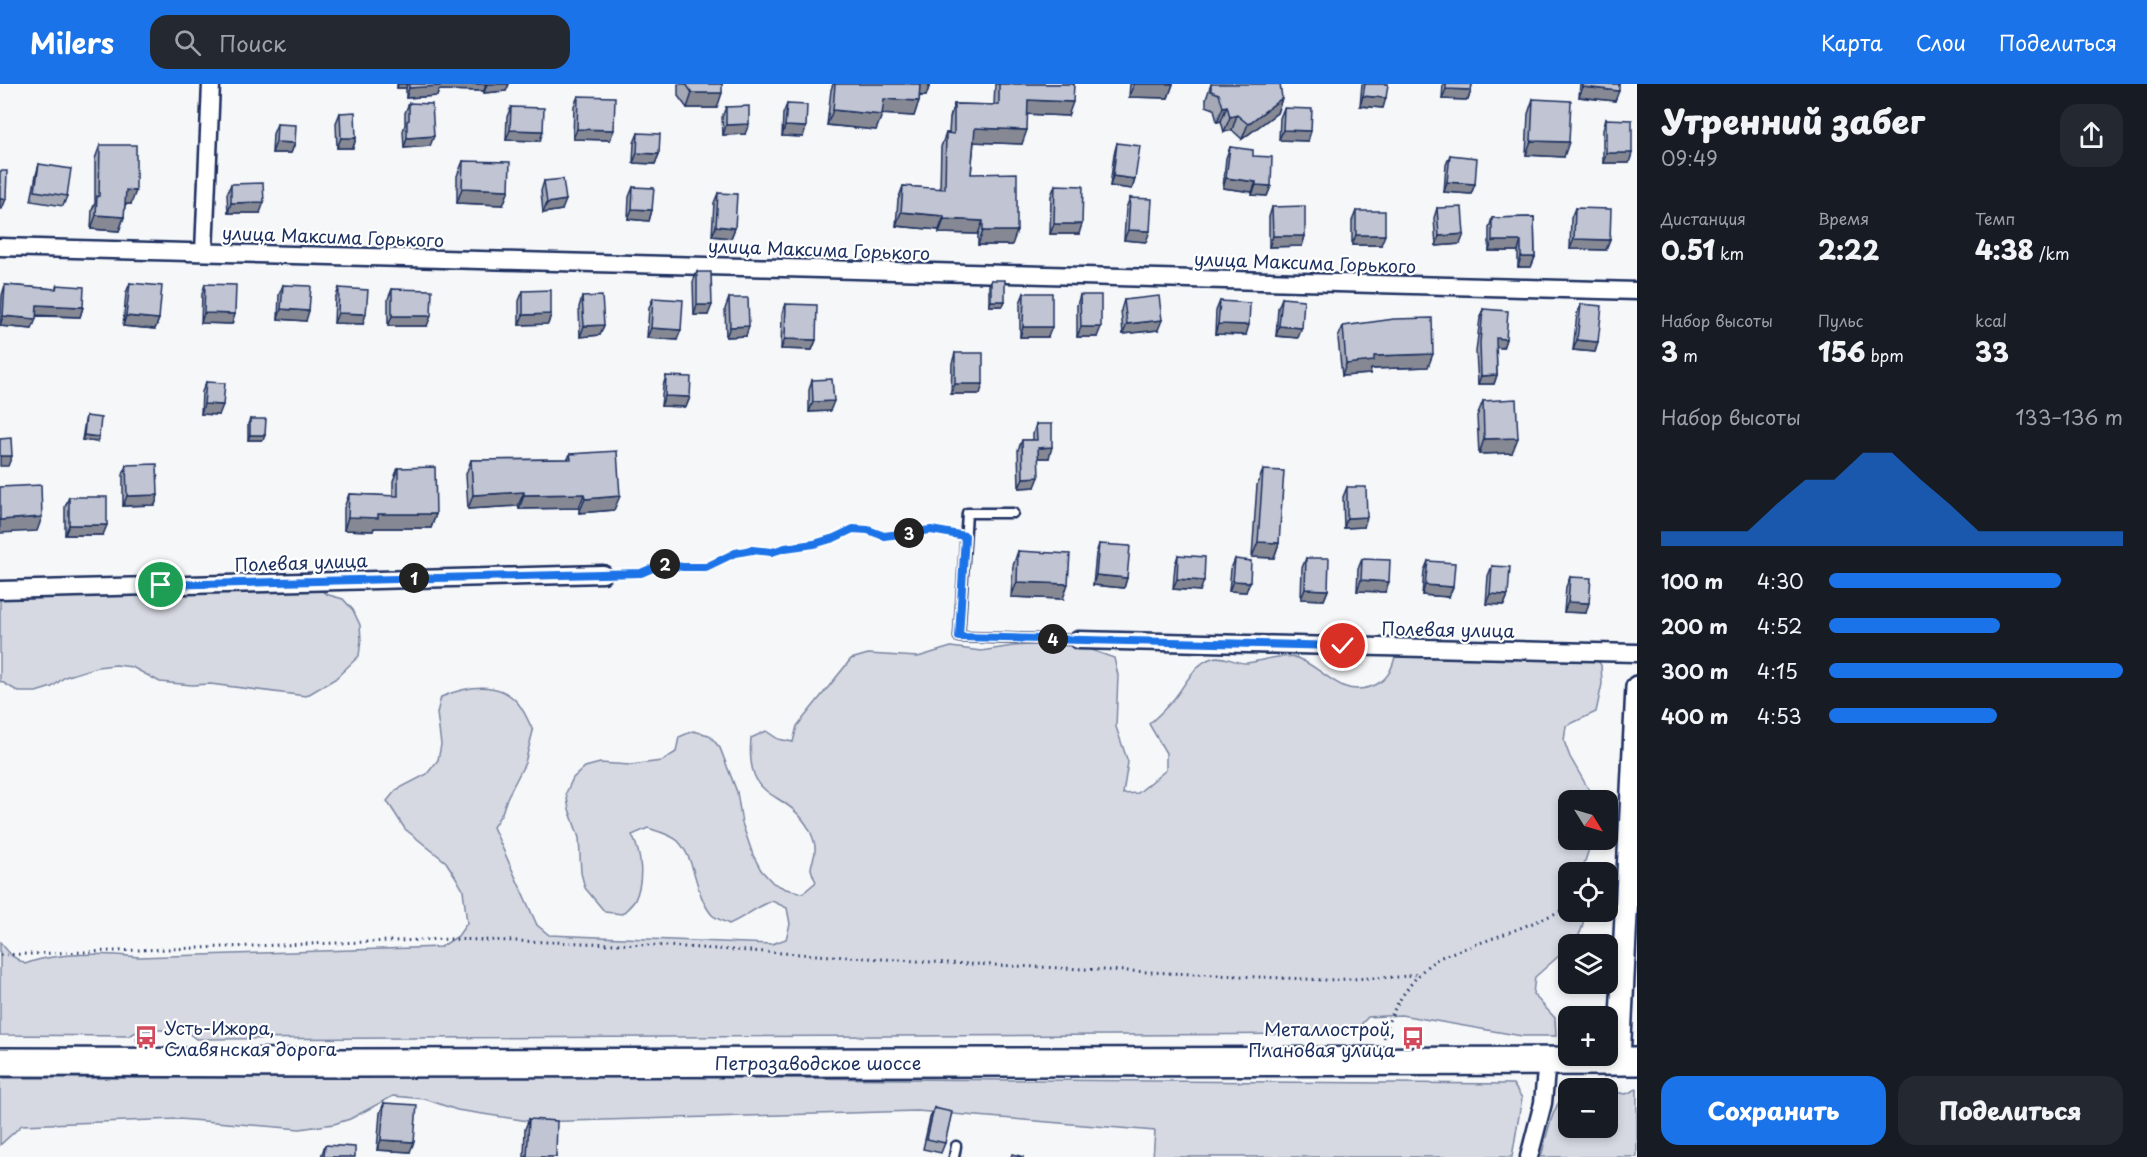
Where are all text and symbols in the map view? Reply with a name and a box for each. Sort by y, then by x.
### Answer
search box [150,15,570,69]
text: Milers [30,21,114,64]
icon: search [171,26,204,59]
text: Поиск [219,26,286,59]
text: Карта [1821,26,1883,58]
text: Слои [1916,26,1966,58]
text: Поделиться [1999,26,2117,58]
text: Утренний забег [1661,95,1925,145]
button: share [2060,104,2123,167]
text: 09:49 [1661,143,1718,173]
text: Дистанция [1661,206,1746,230]
text: Время [1818,206,1869,230]
text: Темп [1975,206,2015,230]
street label: улица Максима Горького [221,219,445,253]
text: 0.51 [1661,230,1715,269]
text: 2:22 [1818,230,1879,269]
text: 4:38 [1975,230,2034,269]
street label: улица Максима Горького [707,232,931,266]
text: km [1715,241,1744,265]
text: /km [2034,241,2070,265]
street label: улица Максима Горького [1193,245,1417,279]
text: Набор высоты [1661,308,1773,332]
text: Пульс [1818,308,1863,332]
text: kcal [1975,308,2007,332]
text: 3 [1661,332,1678,371]
text: 156 [1818,332,1865,371]
text: 33 [1975,332,2009,371]
text: m [1678,343,1698,367]
text: bpm [1865,343,1904,367]
text: Набор высоты [1661,402,1801,432]
text: 133–136 m [2016,402,2123,432]
pin: 3 [894,518,924,548]
text: 3 [904,521,914,545]
street label: Полевая улица [234,546,369,578]
pin: 2 [650,549,680,579]
text: 2 [659,552,671,576]
pin [135,559,186,610]
pin: 1 [399,563,429,593]
text: 1 [410,566,418,590]
text: 100 m [1661,566,1723,596]
text: 4:30 [1757,566,1804,596]
icon: arrive [144,568,177,601]
text: 200 m [1661,611,1728,641]
text: 4:52 [1757,611,1802,641]
street label: Полевая улица [1381,614,1516,644]
pin [1317,620,1368,671]
pin: 4 [1038,624,1068,654]
text: 4 [1048,627,1058,651]
icon: check [1326,629,1359,662]
text: 300 m [1661,656,1729,686]
text: 4:15 [1757,656,1798,686]
text: 400 m [1661,701,1729,731]
text: 4:53 [1757,701,1802,731]
north arrow [1558,790,1618,850]
map controls [1558,790,1618,1138]
button: locate [1558,862,1618,922]
button: layers [1558,934,1618,994]
button: + [1558,1006,1618,1066]
place label: Усть-Ижора, Славянская дорога [164,1014,338,1062]
place label: Металлострой, Плановая улица [1248,1015,1396,1063]
bus stop icon: Усть-Ижора, Славянская дорога [133,1024,159,1050]
bus stop icon: Металлострой, Плановая улица [1400,1025,1426,1051]
street label: Петрозаводское шоссе [715,1049,921,1076]
button: Сохранить [1661,1076,1886,1145]
button: Поделиться [1898,1076,2123,1145]
button: − [1558,1078,1618,1138]

